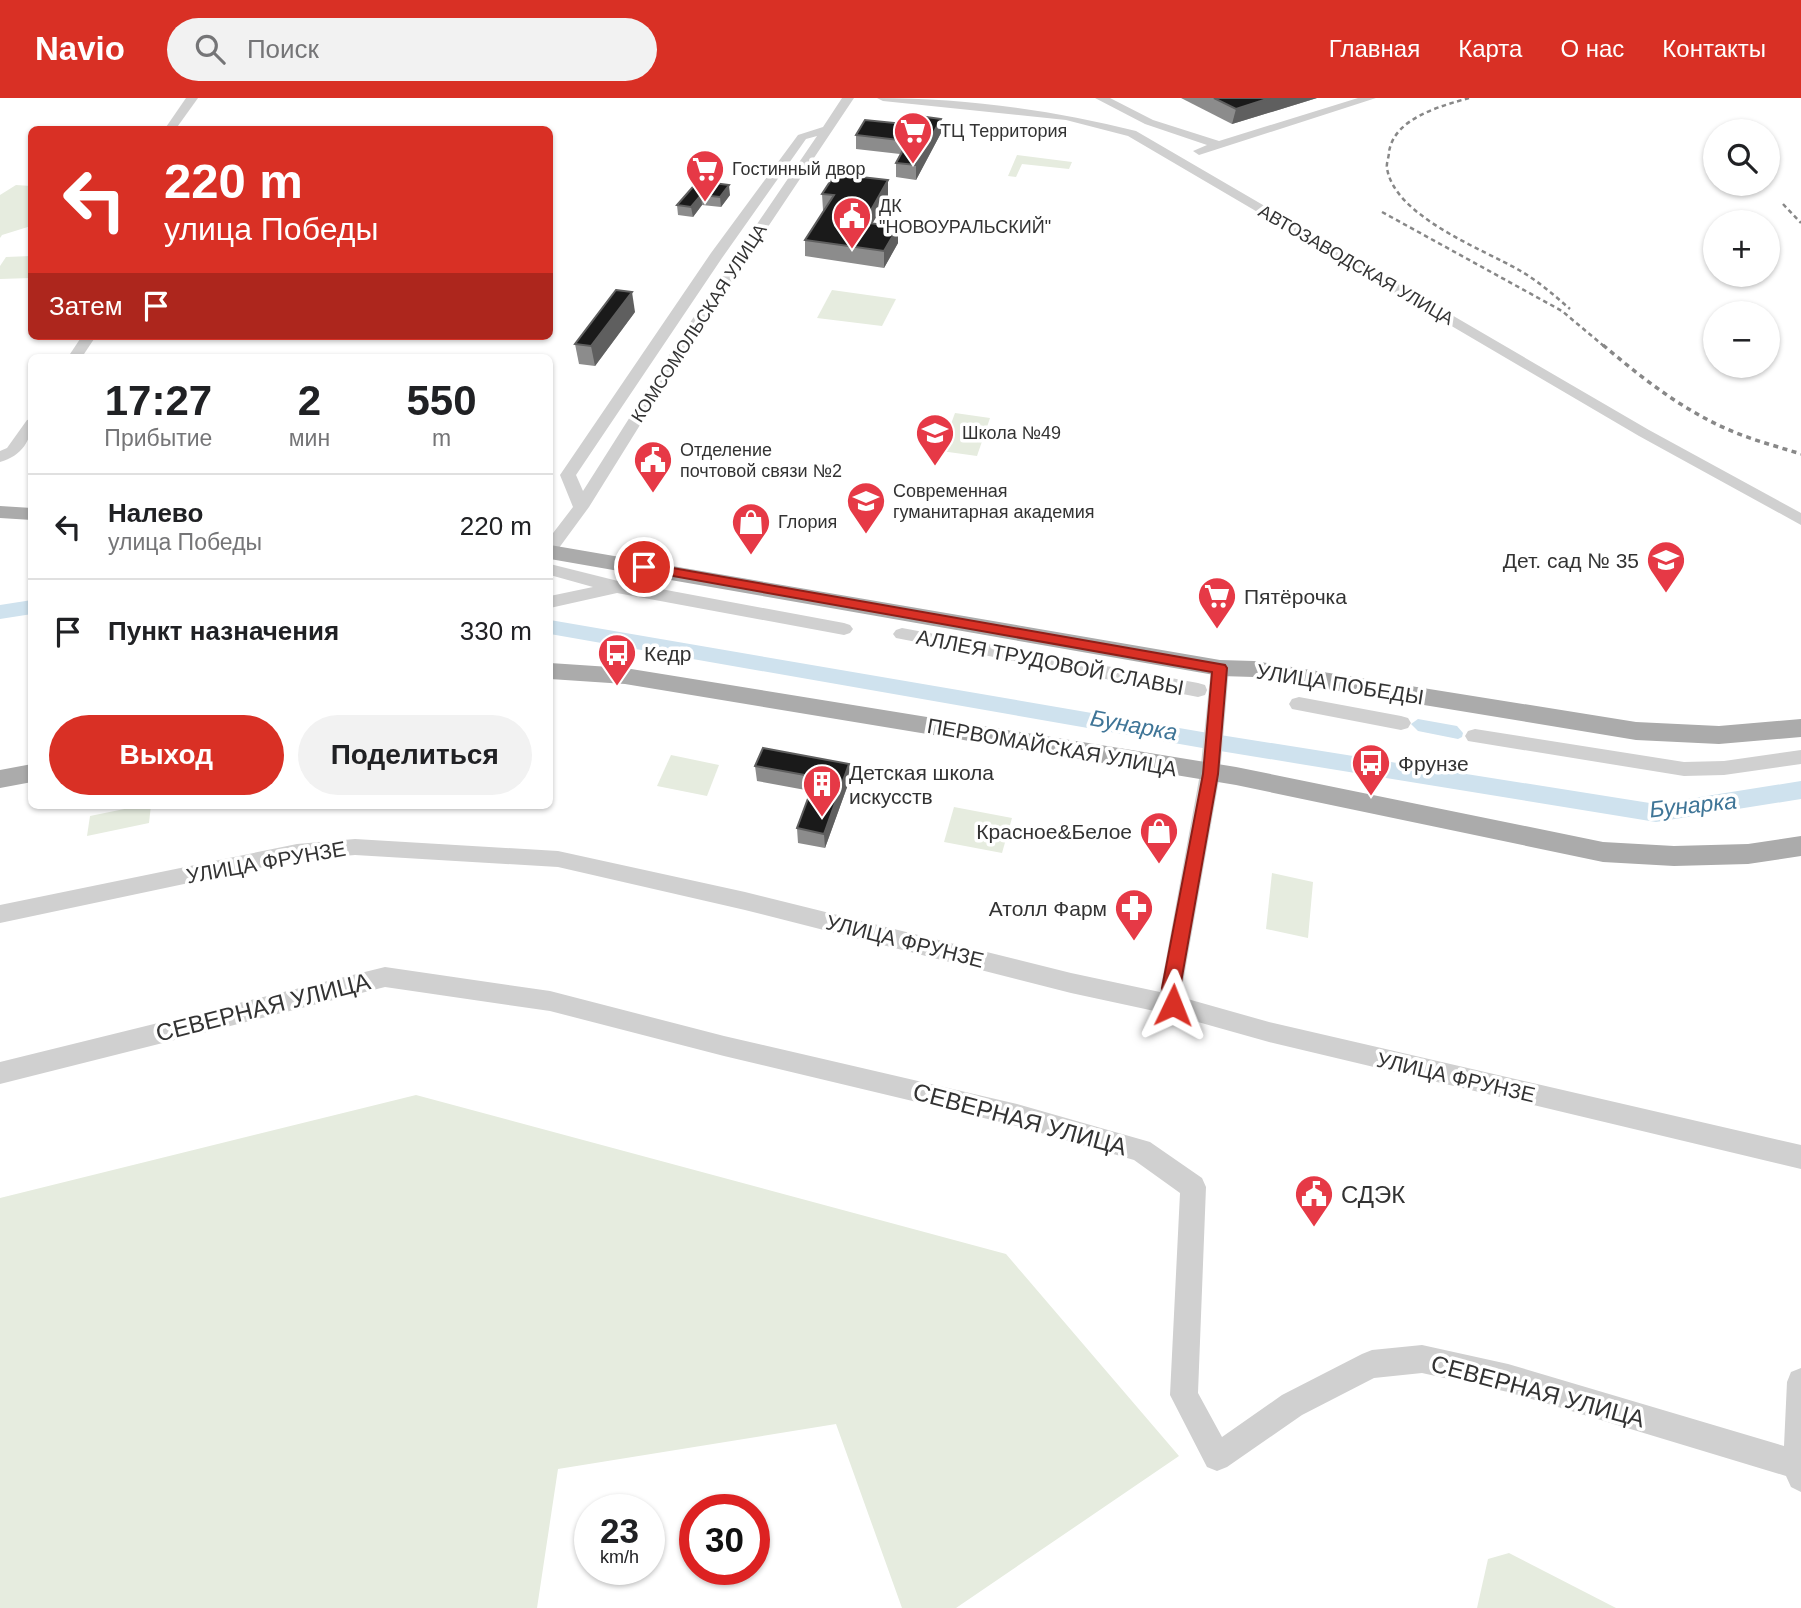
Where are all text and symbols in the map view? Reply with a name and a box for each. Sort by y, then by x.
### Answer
search box [167,18,657,81]
text: Navio [35,30,125,67]
icon: search [191,30,229,68]
text: Поиск [247,34,319,64]
text: Главная [1329,35,1420,62]
text: Карта [1458,35,1522,62]
text: О нас [1560,35,1624,62]
text: Контакты [1662,35,1766,62]
supermarket icon: ТЦ Территория [892,110,934,165]
map controls [1703,119,1780,378]
button: search [1703,119,1780,196]
place label: ТЦ Территория [940,121,1067,141]
supermarket icon: Гостинный двор [684,148,726,203]
icon: left [49,154,140,245]
text: 220 m [164,154,303,208]
place label: Гостинный двор [732,159,866,179]
public building icon: ДК "НОВОУРАЛЬСКИЙ" [831,195,873,250]
place label: ДК "НОВОУРАЛЬСКИЙ" [879,196,1051,237]
street label: АВТОЗАВОДСКАЯ УЛИЦА [1255,201,1457,329]
button: + [1703,210,1780,287]
text: улица Победы [164,211,378,247]
street label: КОМСОМОЛЬСКАЯ УЛИЦА [627,220,771,426]
icon: arrive [137,287,175,325]
text: Затем [49,291,123,321]
button: − [1703,301,1780,378]
text: 17:27 [105,377,212,424]
text: 2 [298,377,321,424]
text: 550 [407,377,477,424]
school or university icon: Школа №49 [914,412,956,467]
place label: Школа №49 [962,423,1061,443]
text: Прибытие [104,425,212,451]
text: мин [289,425,330,451]
text: m [432,425,451,451]
public building icon: Отделение почтовой связи №2 [632,439,674,494]
place label: Отделение почтовой связи №2 [680,440,842,481]
school or university icon: Современная гуманитарная академия [845,480,887,535]
place label: Современная гуманитарная академия [893,481,1095,522]
text: Налево [108,498,203,528]
shop icon: Глория [730,501,772,556]
icon: left [49,508,87,546]
text: 220 m [460,511,532,541]
place label: Глория [778,512,837,532]
text: улица Победы [108,529,262,555]
pin [614,537,674,597]
school or university icon: Дет. сад № 35 [1645,539,1687,594]
icon: arrive [625,548,663,586]
place label: Дет. сад № 35 [1503,549,1639,572]
supermarket icon: Пятёрочка [1196,575,1238,630]
place label: Пятёрочка [1244,585,1347,608]
icon: arrive [49,613,87,651]
text: Пункт назначения [108,616,339,646]
text: 330 m [460,616,532,646]
street label: АЛЛЕЯ ТРУДОВОЙ СЛАВЫ [914,625,1186,699]
bus stop icon: Кедр [596,632,638,687]
place label: Кедр [644,642,691,665]
street label: УЛИЦА ПОБЕДЫ [1255,659,1425,709]
water label: Бунарка [1088,705,1180,745]
street label: ПЕРВОМАЙСКАЯ УЛИЦА [926,714,1178,780]
button: Выход [49,715,284,795]
button: Поделиться [298,715,532,795]
bus stop icon: Фрунзе [1350,742,1392,797]
place label: Фрунзе [1398,752,1469,775]
place label: Детская школа искусств [849,761,994,808]
building icon: Детская школа искусств [801,763,843,818]
water label: Бунарка [1648,787,1738,823]
shop icon: Красное&Белое [1138,810,1180,865]
place label: Красное&Белое [976,820,1132,843]
street label: УЛИЦА ФРУНЗЕ [184,837,348,887]
pharmacy icon: Атолл Фарм [1113,887,1155,942]
place label: Атолл Фарм [989,897,1107,920]
street label: УЛИЦА ФРУНЗЕ [824,910,986,972]
street label: СЕВЕРНАЯ УЛИЦА [153,967,373,1047]
position arrow [1136,968,1210,1042]
street label: УЛИЦА ФРУНЗЕ [1375,1048,1537,1106]
street label: СЕВЕРНАЯ УЛИЦА [910,1078,1130,1160]
public building icon: СДЭК [1293,1173,1335,1228]
place label: СДЭК [1341,1181,1405,1208]
street label: СЕВЕРНАЯ УЛИЦА [1428,1350,1648,1432]
speed limit sign: 30 [679,1494,770,1585]
text: 23 [600,1511,639,1550]
text: km/h [600,1547,639,1567]

